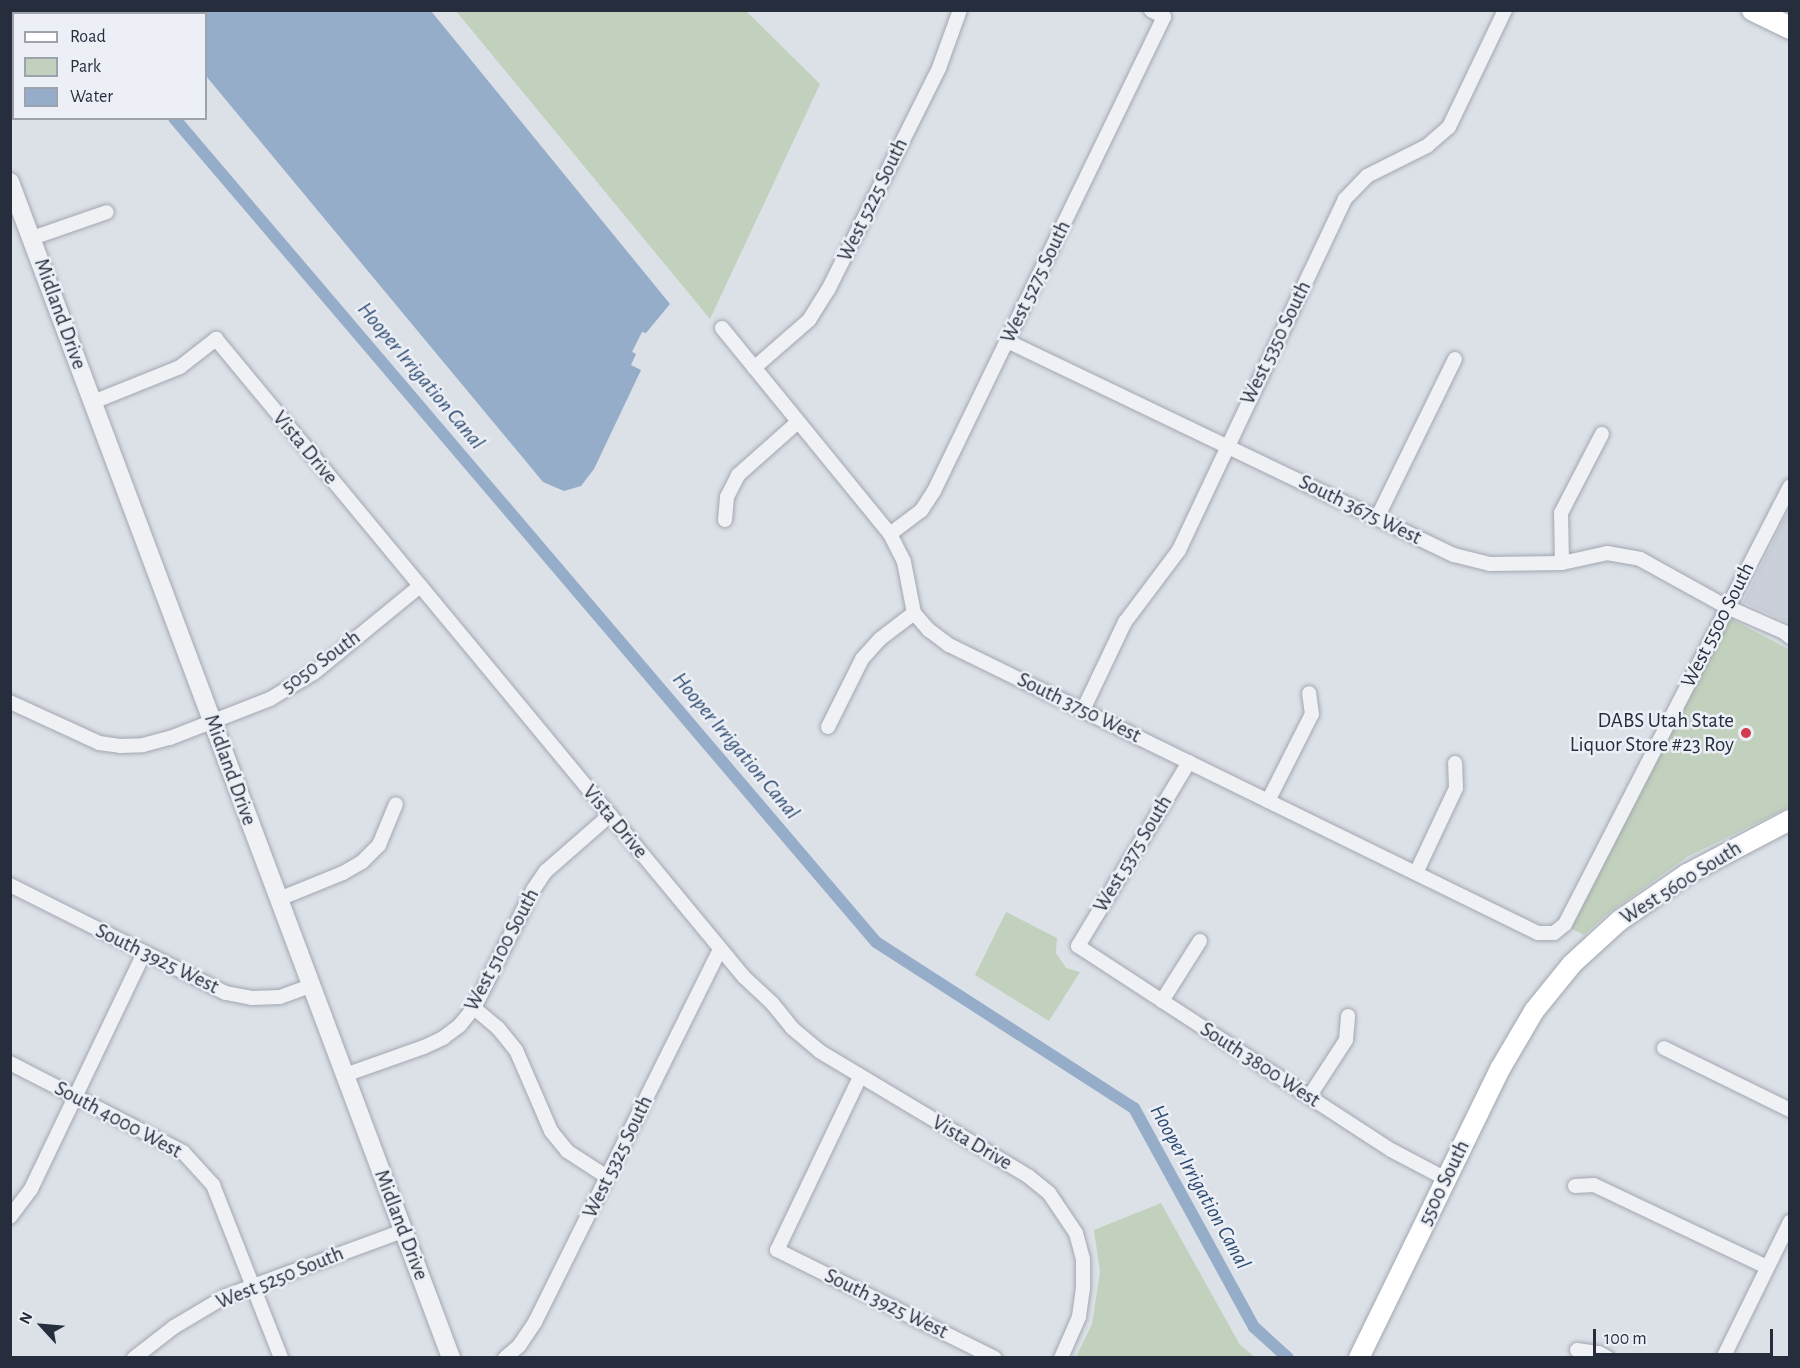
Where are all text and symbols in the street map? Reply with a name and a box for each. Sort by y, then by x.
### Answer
legend [12,12,207,120]
text: Road [70,28,106,46]
text: Park [70,58,101,76]
text: Water [70,88,113,106]
street label: West 5225 South [832,134,914,266]
street label: West 5275 South [996,217,1076,347]
street label: Midland Drive [28,255,92,373]
street label: West 5350 South [1235,277,1317,409]
water label: Hooper Irrigation Canal [352,297,490,455]
street label: Vista Drive [267,406,343,490]
street label: South 3675 West [1295,470,1425,550]
street label: West 5500 South [1676,558,1760,692]
street label: 5050 South [277,625,365,699]
water label: Hooper Irrigation Canal [667,667,805,825]
street label: South 3750 West [1013,667,1145,749]
place label: DABS Utah State Liquor Store #23 Roy [1570,708,1734,758]
street label: Midland Drive [198,711,262,829]
marker: DABS Utah State Liquor Store #23 Roy [1739,726,1753,740]
street label: Vista Drive [577,780,653,864]
street label: West 5375 South [1088,791,1178,917]
street label: West 5600 South [1616,836,1746,930]
street label: West 5100 South [459,884,545,1016]
street label: South 3925 West [91,918,223,1000]
street label: South 3800 West [1195,1017,1325,1113]
street label: South 4000 West [50,1076,186,1164]
street label: West 5325 South [578,1092,658,1222]
water label: Hooper Irrigation Canal [1144,1100,1256,1274]
street label: Vista Drive [927,1110,1017,1176]
street label: 5500 South [1413,1136,1475,1230]
street label: Midland Drive [368,1166,434,1284]
street label: West 5250 South [213,1241,347,1315]
street label: South 3925 West [820,1263,952,1345]
north arrow [12,1296,72,1356]
text: N [16,1310,35,1327]
scale bar [1596,1317,1776,1355]
text: 100 m [1604,1330,1647,1348]

